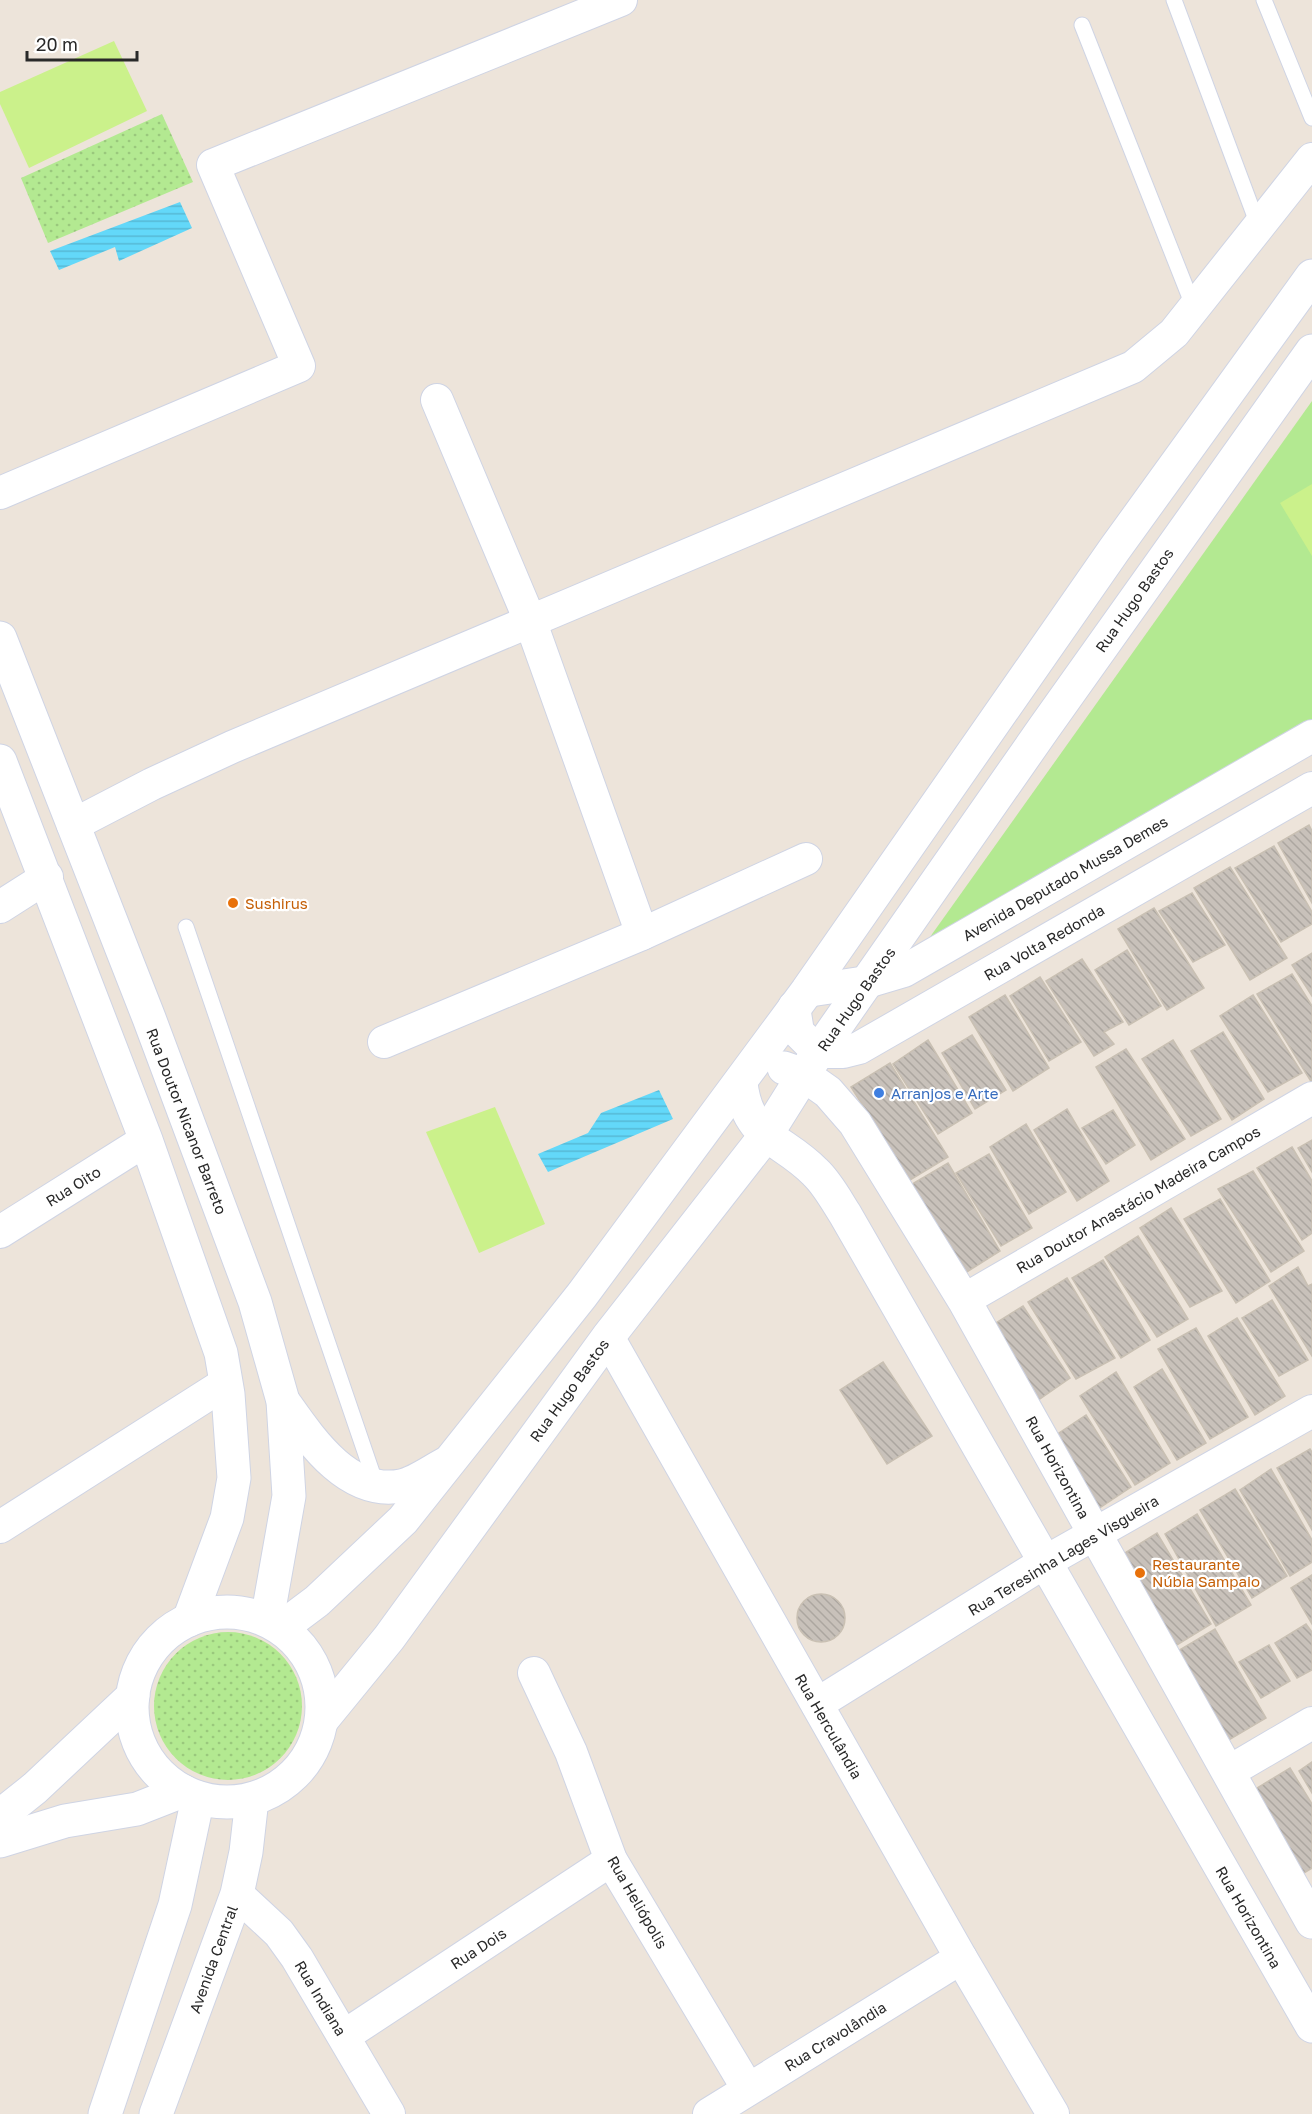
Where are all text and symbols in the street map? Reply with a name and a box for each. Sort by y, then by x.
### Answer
scale bar [27,24,136,62]
text: 20 m [36,33,78,55]
street label: Rua Hugo Bastos [1091,544,1177,656]
street label: Avenida Deputado Mussa Demes [959,812,1171,944]
place label: Sushirus [245,894,308,912]
marker: Sushirus [226,896,240,910]
street label: Rua Volta Redonda [981,900,1107,984]
street label: Rua Hugo Bastos [813,943,899,1055]
street label: Rua Doutor Nicanor Barreto [143,1025,231,1217]
place label: Arranjos e Arte [891,1084,999,1102]
marker: Arranjos e Arte [872,1086,886,1100]
street label: Rua Doutor Anastácio Madeira Campos [1013,1121,1263,1277]
street label: Rua Oito [42,1162,104,1210]
street label: Rua Hugo Bastos [526,1335,612,1445]
street label: Rua Horizontina [1022,1412,1094,1522]
street label: Rua Teresinha Lages Visgueira [965,1491,1161,1619]
place label: Restaurante Núbia Sampaio [1152,1555,1260,1590]
marker: Restaurante Núbia Sampaio [1133,1566,1147,1580]
street label: Rua Herculândia [792,1670,866,1782]
street label: Rua Heliópolis [604,1852,672,1952]
street label: Rua Horizontina [1212,1863,1286,1971]
street label: Avenida Central [185,1902,241,2015]
street label: Rua Dois [447,1923,509,1973]
street label: Rua Indiana [292,1957,350,2039]
street label: Rua Cravolândia [781,1997,889,2075]

